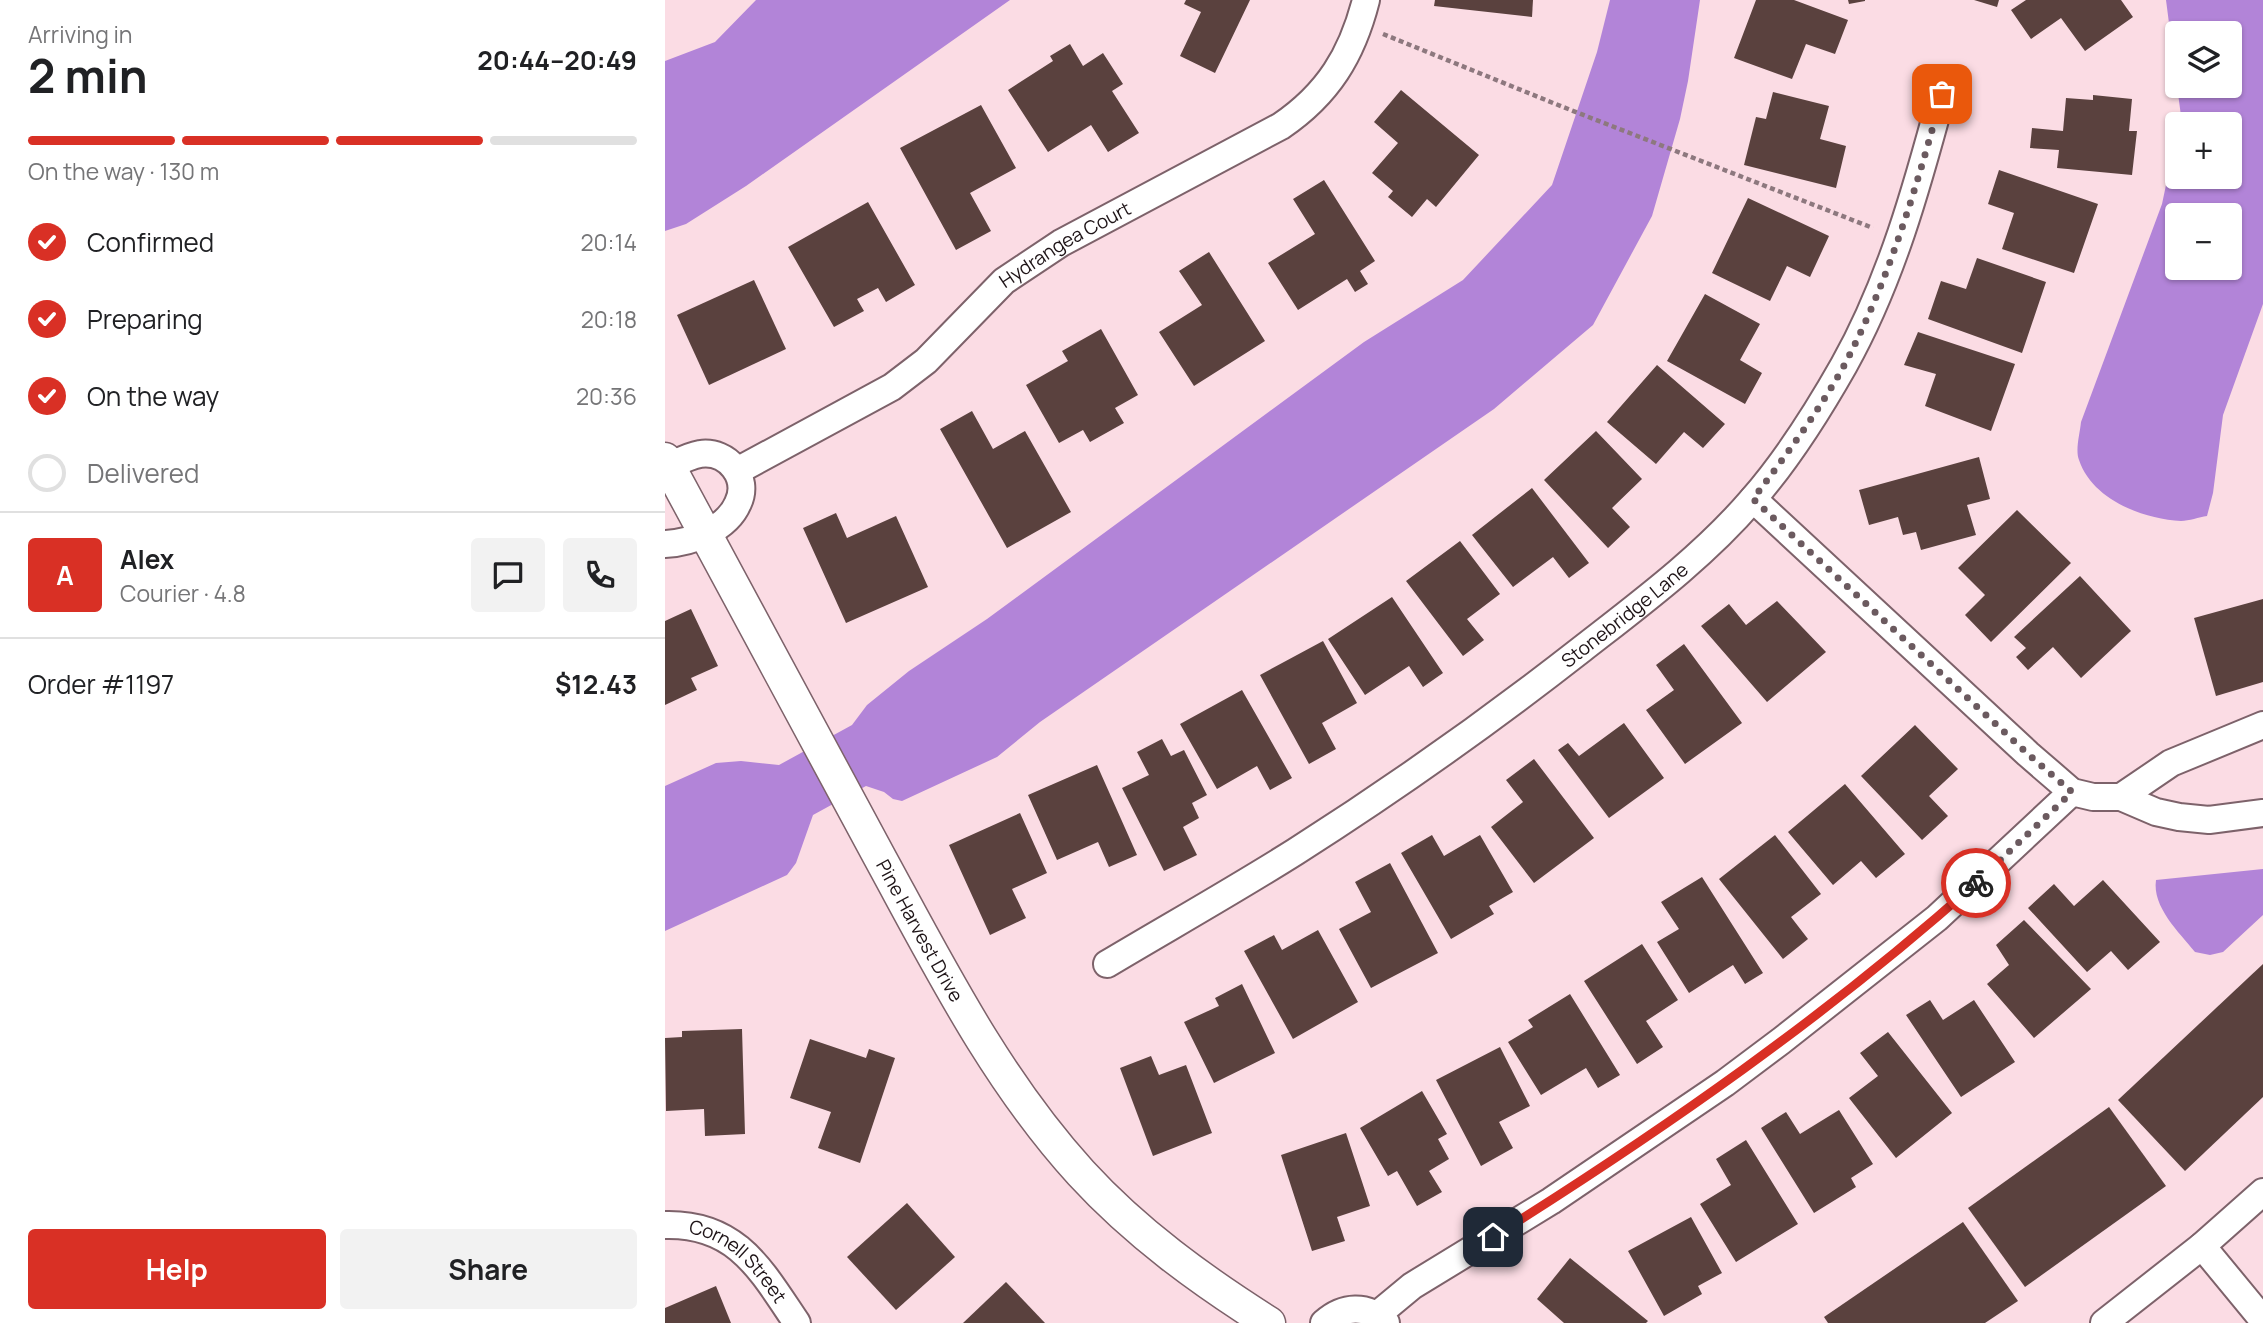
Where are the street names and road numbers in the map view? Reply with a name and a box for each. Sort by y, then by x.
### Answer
street label: Hydrangea Court [994,195,1135,294]
street label: Stonebridge Lane [1556,557,1694,673]
street label: Pine Harvest Drive [870,855,970,1007]
street label: Cornell Street [687,1214,793,1308]

